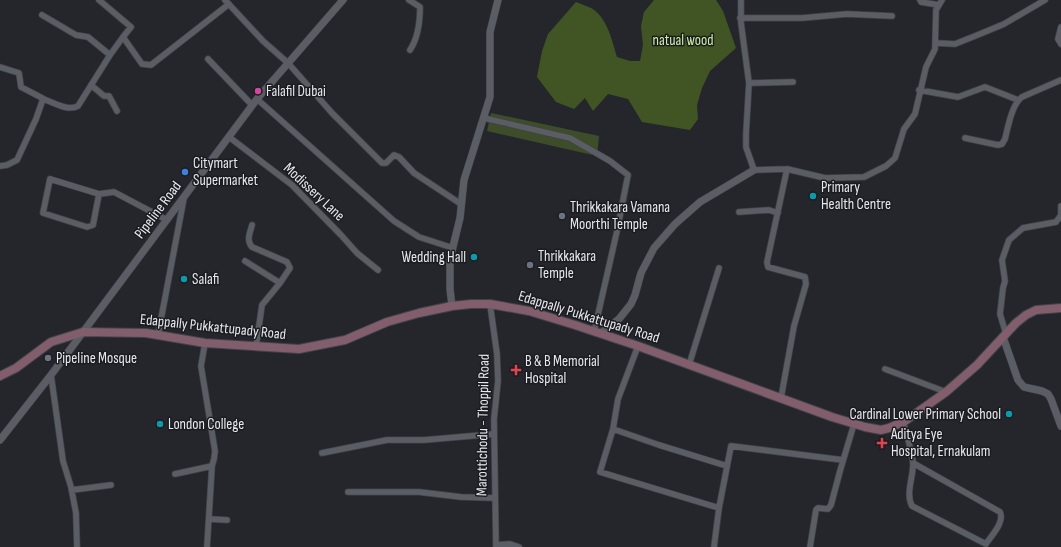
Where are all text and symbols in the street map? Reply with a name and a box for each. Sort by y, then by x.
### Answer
park label: natual wood [652,31,714,50]
place label: Falafil Dubai [266,82,326,101]
marker: Falafil Dubai [253,86,263,96]
place label: Citymart Supermarket [193,154,258,190]
street label: Modissery Lane [279,159,349,225]
marker: Citymart Supermarket [180,167,190,177]
street label: Pipeline Road [130,177,186,243]
place label: Primary Health Centre [821,178,891,214]
marker: Primary Health Centre [808,191,818,201]
place label: Thrikkakara Vamana Moorthi Temple [570,198,670,234]
marker: Thrikkakara Vamana Moorthi Temple [557,211,567,221]
place label: Thrikkakara Temple [538,247,596,283]
place label: Wedding Hall [401,248,466,267]
marker: Wedding Hall [469,252,479,262]
marker: Thrikkakara Temple [525,260,535,270]
place label: Salafi [192,270,219,289]
marker: Salafi [179,274,189,284]
street label: Edappally Pukkattupady Road [516,286,662,348]
street label: Edappally Pukkattupady Road [139,310,287,344]
place label: Pipeline Mosque [56,349,137,368]
place label: B & B Memorial Hospital [525,352,600,388]
marker: Pipeline Mosque [43,353,53,363]
street label: Marottichodu - Thoppil Road [472,354,494,496]
marker: B & B Memorial Hospital [510,364,522,376]
place label: Cardinal Lower Primary School [850,405,1001,424]
marker: Cardinal Lower Primary School [1004,409,1014,419]
place label: London College [168,415,244,434]
marker: London College [155,419,165,429]
place label: Aditya Eye Hospital, Ernakulam [890,425,990,461]
marker: Aditya Eye Hospital, Ernakulam [876,437,888,449]

